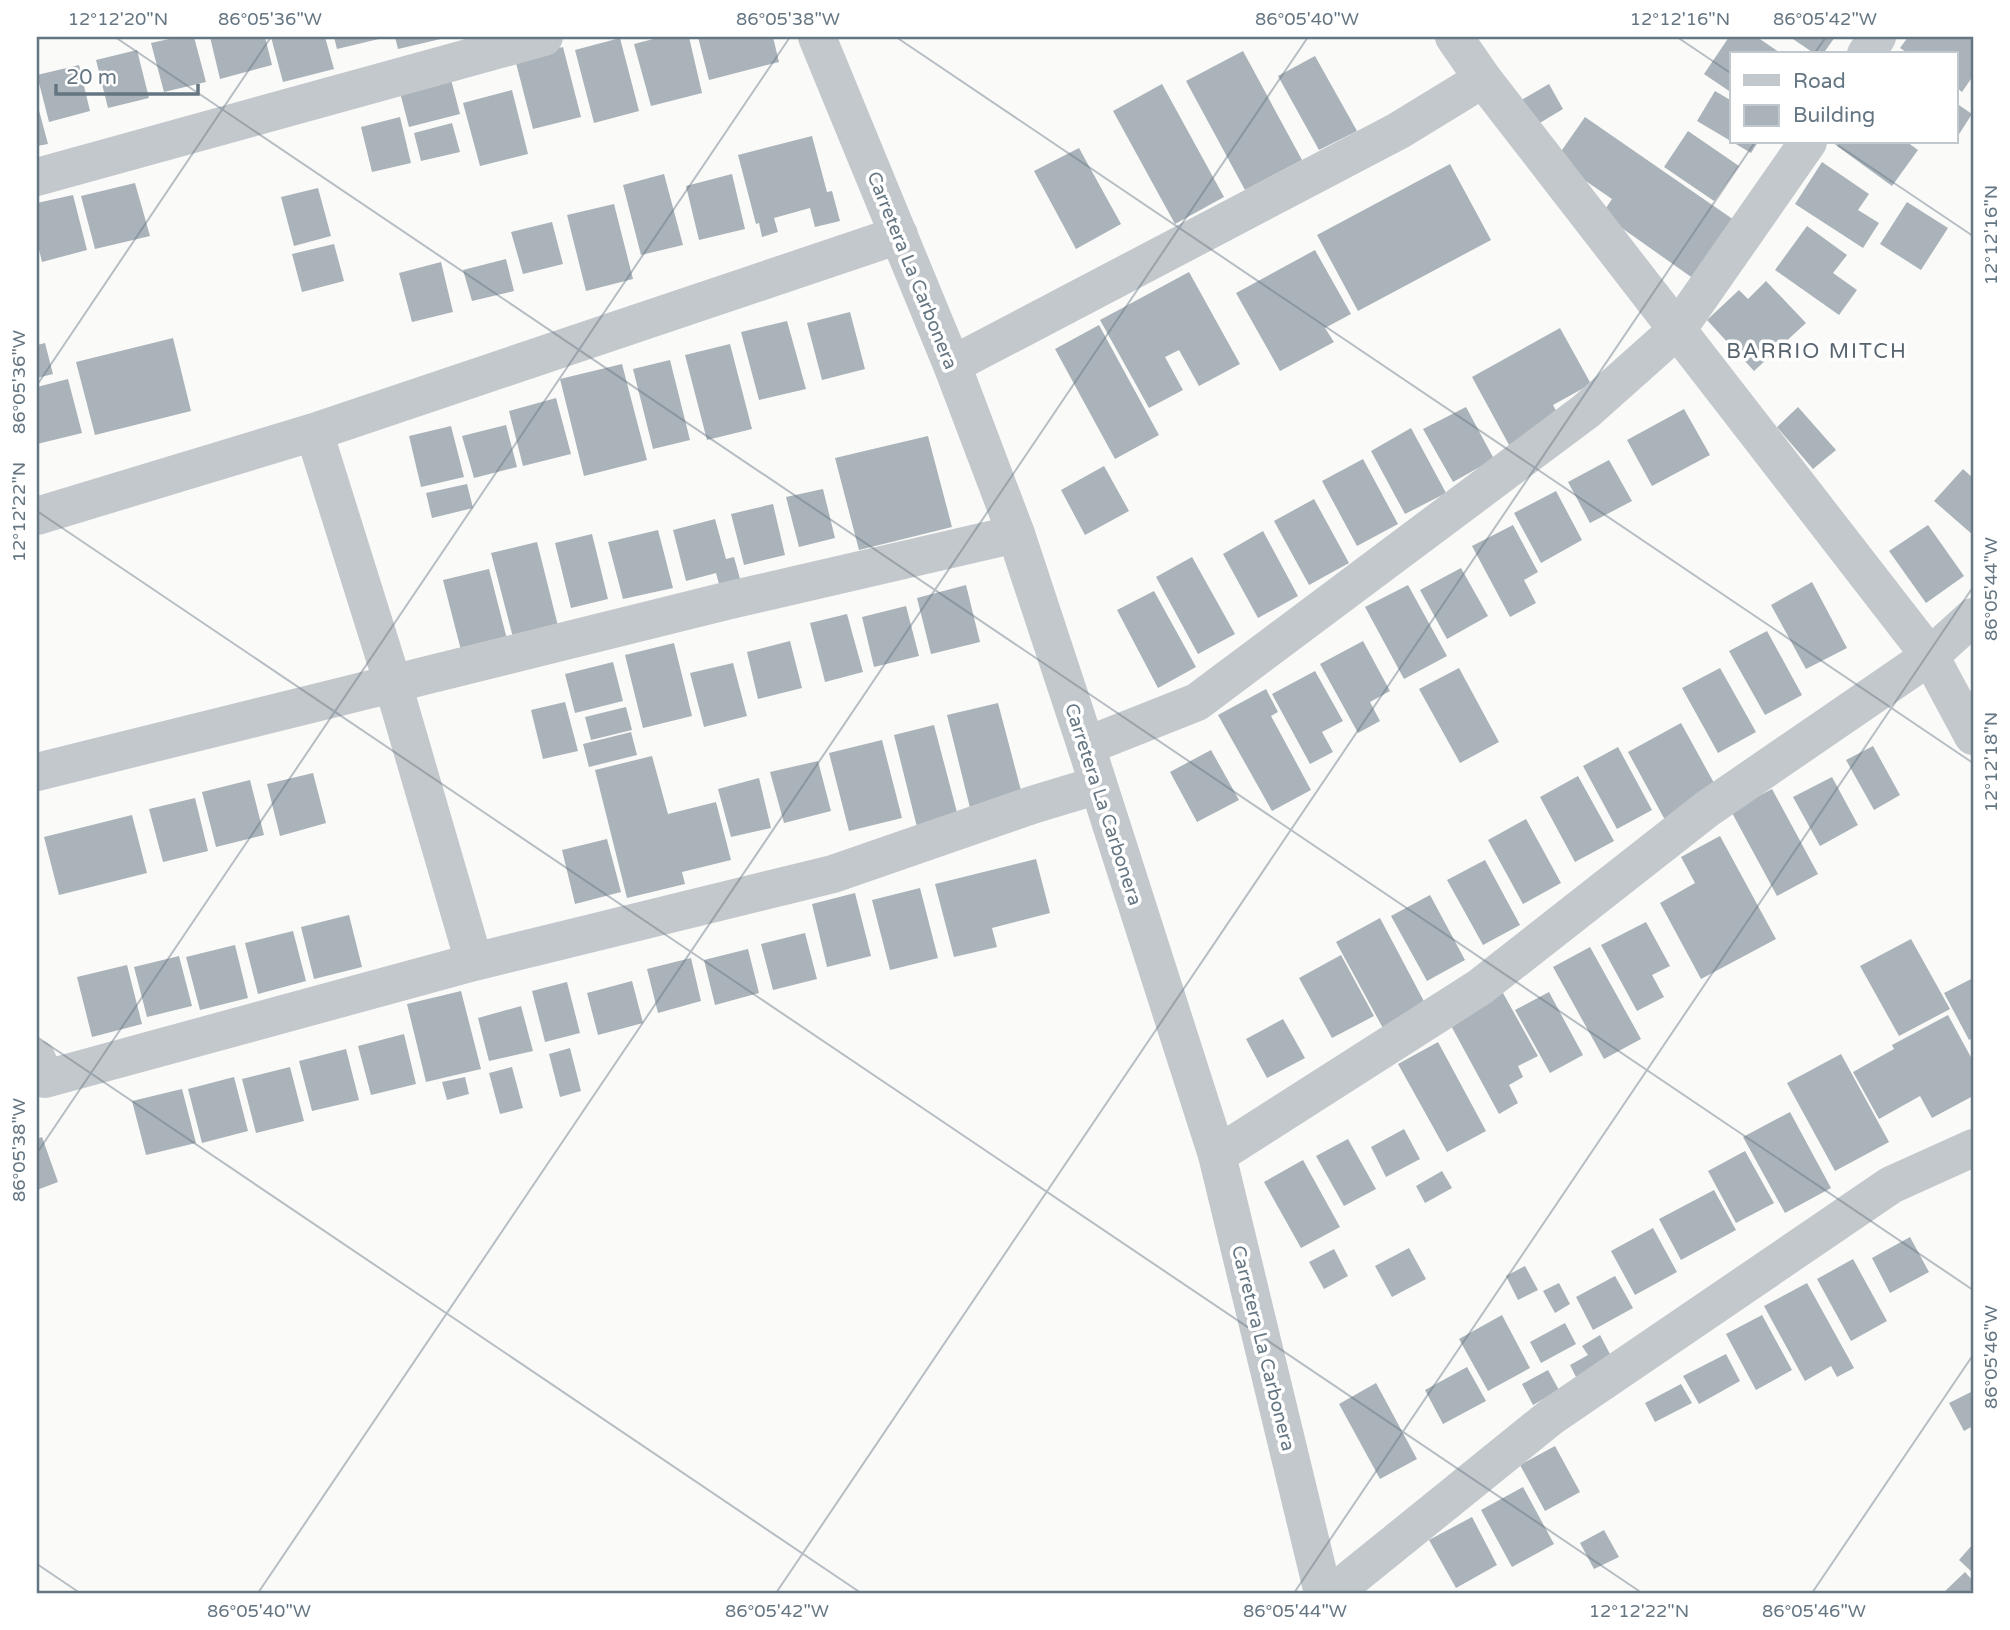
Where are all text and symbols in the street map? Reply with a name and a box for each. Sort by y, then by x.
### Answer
text: 12°12'20"N [68,8,168,30]
text: 86°05'36"W [218,8,322,30]
text: 86°05'38"W [736,8,840,30]
text: 86°05'40"W [1255,8,1359,30]
text: 12°12'16"N [1630,8,1730,30]
text: 86°05'42"W [1773,8,1877,30]
scale bar [56,52,198,96]
legend [1730,52,1958,144]
text: 20 m [66,65,117,90]
text: Road [1793,69,1846,94]
text: Building [1793,103,1875,128]
street label: Carretera La Carbonera [862,168,962,372]
text: 12°12'16"N [1980,185,2002,285]
text: 86°05'36"W [8,330,30,434]
district label: BARRIO MITCH [1726,339,1908,364]
text: 12°12'22"N [8,462,30,562]
text: 86°05'44"W [1980,537,2002,641]
street label: Carretera La Carbonera [1060,700,1146,908]
text: 12°12'18"N [1980,712,2002,812]
text: 86°05'38"W [8,1098,30,1202]
street label: Carretera La Carbonera [1227,1243,1299,1453]
text: 86°05'46"W [1980,1305,2002,1409]
text: 86°05'40"W [207,1600,311,1622]
text: 86°05'42"W [725,1600,829,1622]
text: 86°05'44"W [1243,1600,1347,1622]
text: 12°12'22"N [1589,1600,1689,1622]
text: 86°05'46"W [1762,1600,1866,1622]

